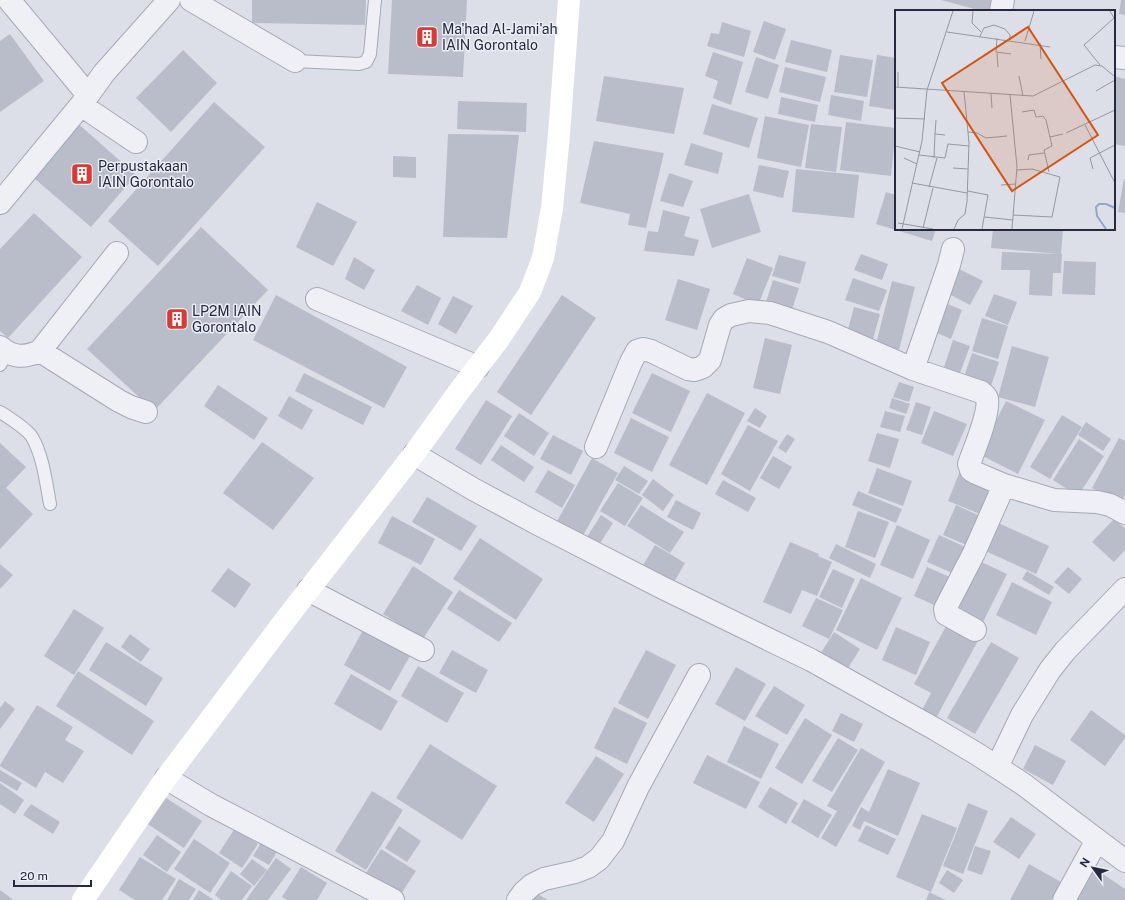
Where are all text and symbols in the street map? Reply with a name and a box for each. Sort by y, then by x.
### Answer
inset map [895,10,1115,230]
place label: Ma'had Al-Jami'ah IAIN Gorontalo [442,21,558,53]
building icon: Ma'had Al-Jami'ah IAIN Gorontalo [414,24,440,50]
place label: Perpustakaan IAIN Gorontalo [98,158,194,190]
building icon: Perpustakaan IAIN Gorontalo [69,161,95,187]
place label: LP2M IAIN Gorontalo [192,303,262,335]
building icon: LP2M IAIN Gorontalo [164,306,190,332]
north arrow [1073,848,1113,888]
text: N [1077,856,1092,869]
scale bar [14,862,91,888]
text: 20 m [20,869,48,883]

